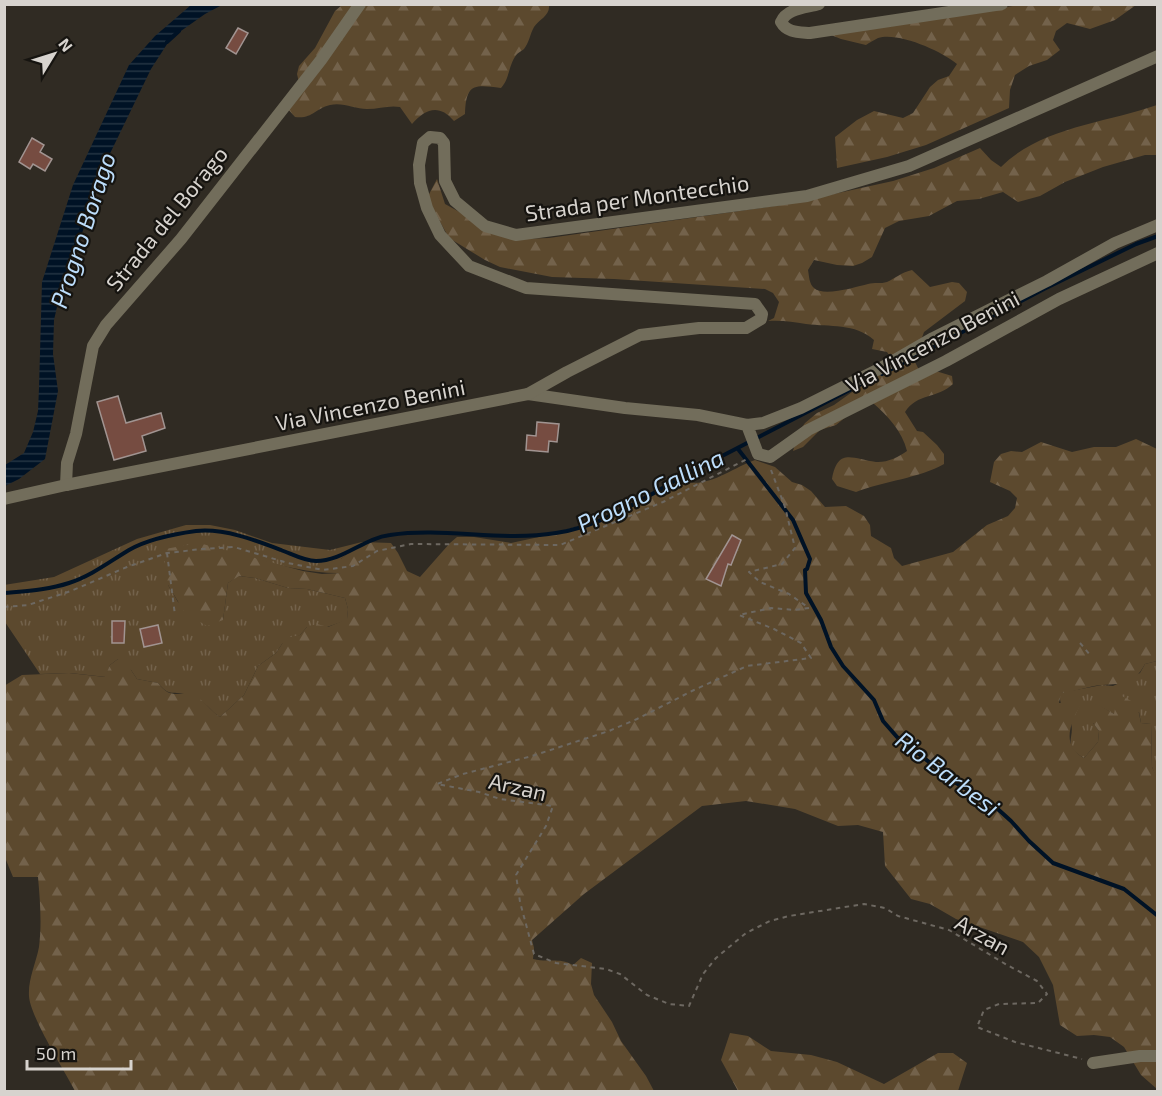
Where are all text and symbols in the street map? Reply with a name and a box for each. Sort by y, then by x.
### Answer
north arrow [24,24,84,84]
text: N [55,34,77,55]
street label: Strada del Borago [100,141,232,295]
water label: Progno Borago [43,148,121,312]
street label: Strada per Montecchio [523,168,751,226]
street label: Via Vincenzo Benini [841,284,1023,398]
street label: Via Vincenzo Benini [273,373,467,435]
water label: Progno Gallina [572,442,728,538]
water label: Rio Barbesi [890,725,1006,821]
street label: Arzan [487,767,549,805]
street label: Arzan [951,908,1015,960]
scale bar [27,1033,130,1071]
text: 50 m [36,1042,76,1064]

